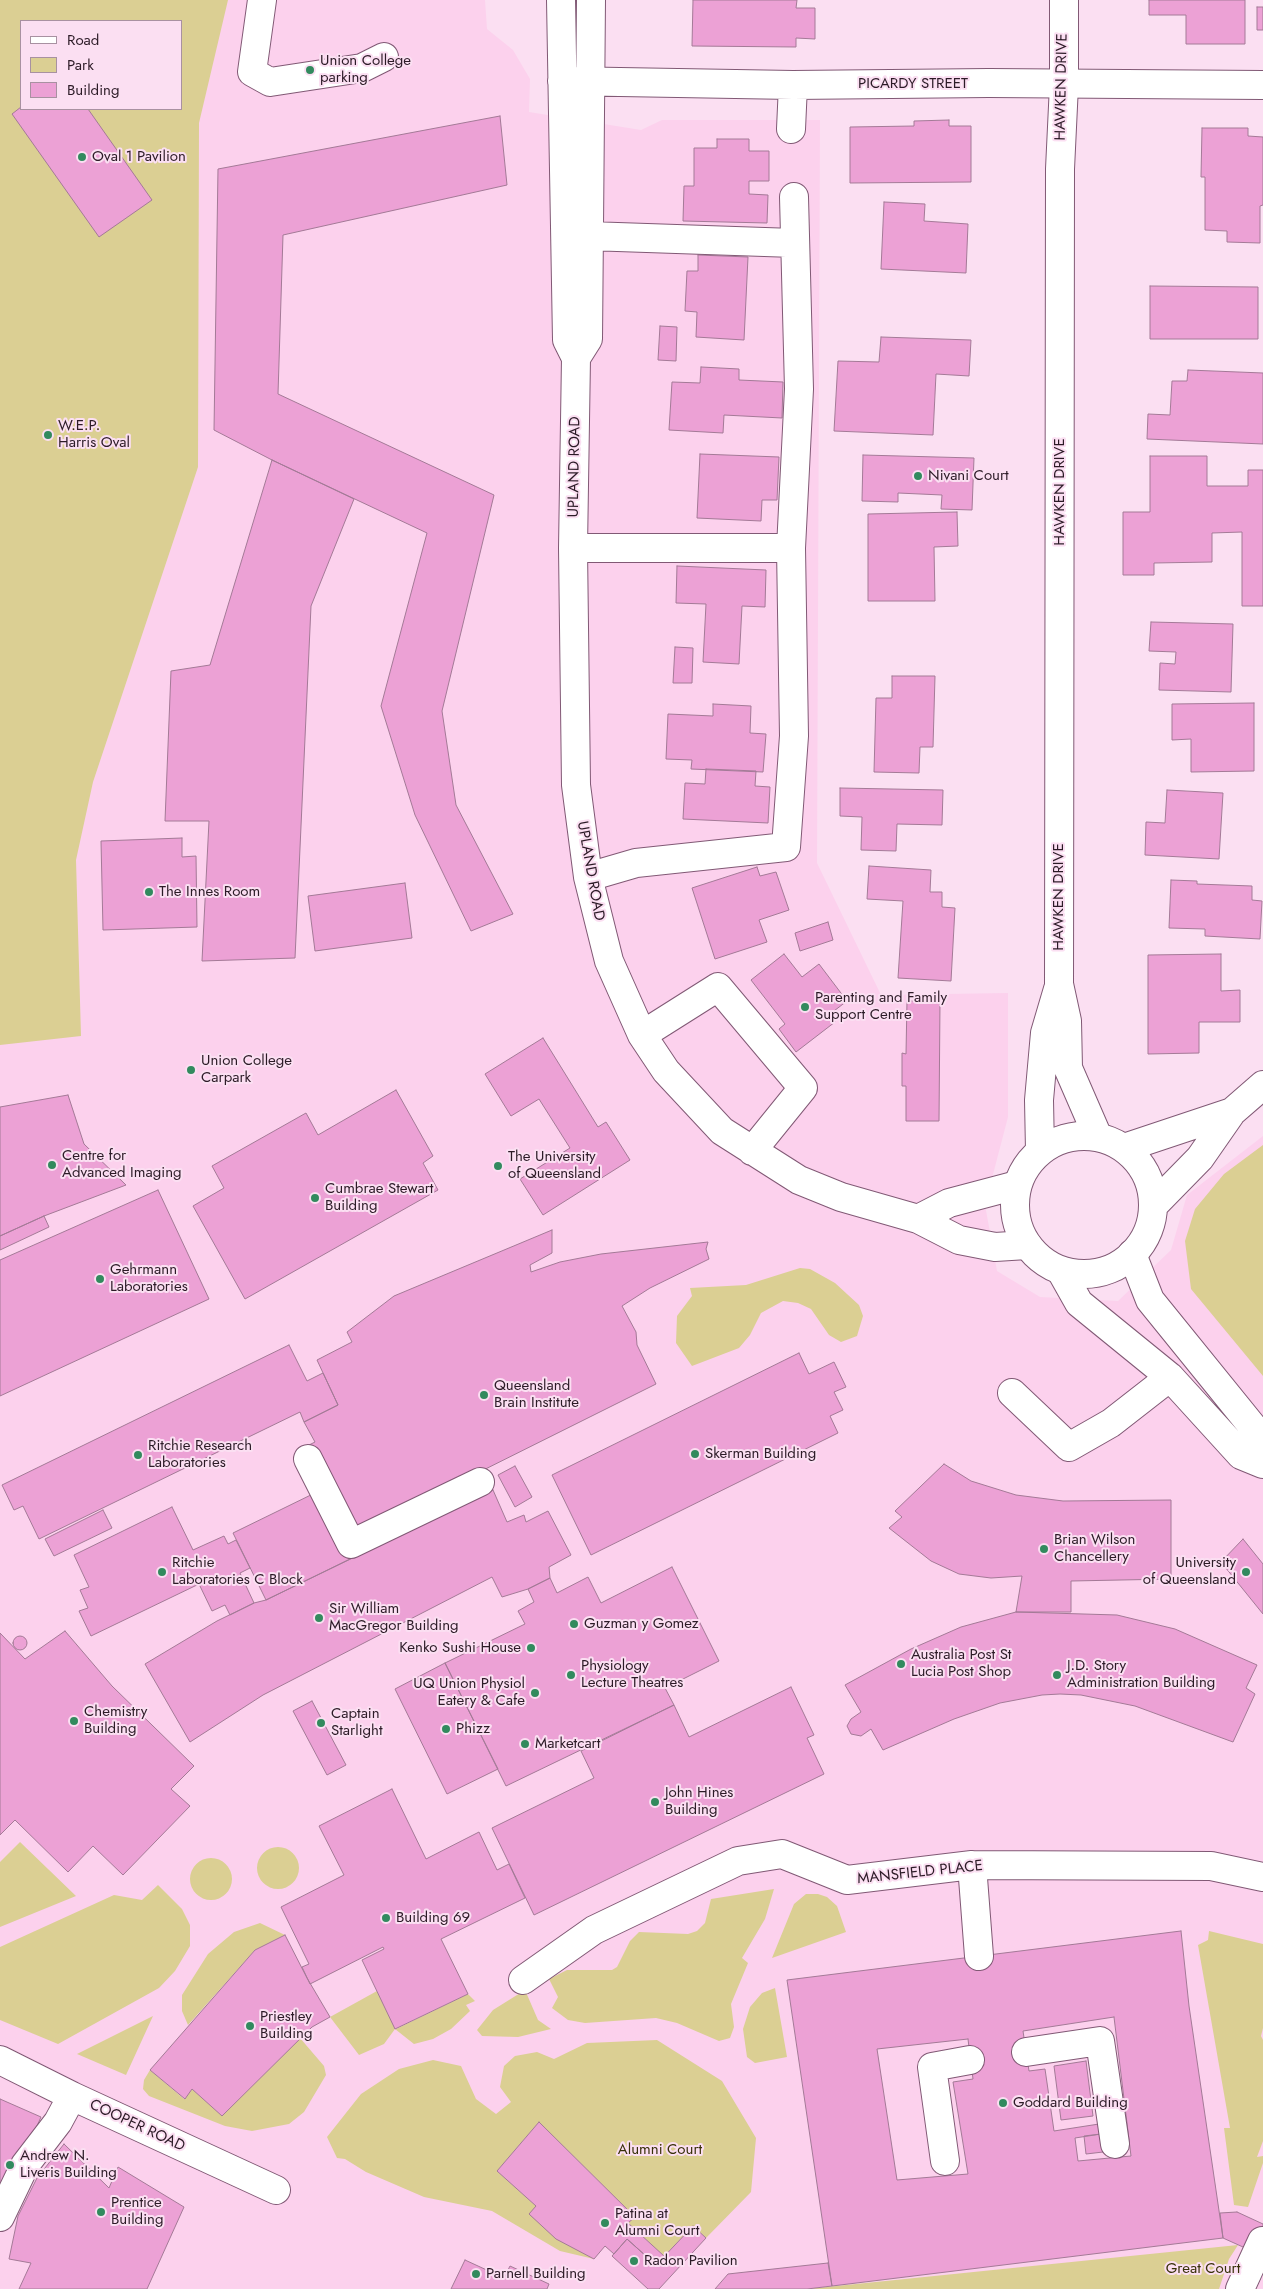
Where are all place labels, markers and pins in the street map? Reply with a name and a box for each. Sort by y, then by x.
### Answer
place label: Union College parking [320,52,411,87]
marker: Union College parking [304,64,316,76]
place label: Oval 1 Pavilion [92,148,186,166]
marker: Oval 1 Pavilion [76,151,88,163]
place label: W.E.P. Harris Oval [58,417,130,452]
marker: W.E.P. Harris Oval [42,429,54,441]
place label: Nivani Court [928,467,1009,485]
marker: Nivani Court [912,470,924,482]
place label: The Innes Room [159,883,260,901]
marker: The Innes Room [143,886,155,898]
place label: Parenting and Family Support Centre [815,989,947,1024]
marker: Parenting and Family Support Centre [799,1001,811,1013]
place label: Union College Carpark [201,1052,292,1087]
marker: Union College Carpark [185,1064,197,1076]
place label: Centre for Advanced Imaging [62,1147,182,1182]
place label: The University of Queensland [508,1148,601,1183]
marker: Centre for Advanced Imaging [46,1159,58,1171]
marker: The University of Queensland [492,1160,504,1172]
place label: Cumbrae Stewart Building [325,1180,433,1215]
marker: Cumbrae Stewart Building [309,1192,321,1204]
place label: Gehrmann Laboratories [110,1261,188,1296]
marker: Gehrmann Laboratories [94,1273,106,1285]
place label: Queensland Brain Institute [494,1377,579,1412]
marker: Queensland Brain Institute [478,1389,490,1401]
place label: Ritchie Research Laboratories [148,1437,252,1472]
place label: Skerman Building [705,1445,816,1463]
marker: Skerman Building [689,1448,701,1460]
marker: Ritchie Research Laboratories [132,1449,144,1461]
place label: Brian Wilson Chancellery [1054,1531,1135,1566]
marker: Brian Wilson Chancellery [1038,1543,1050,1555]
place label: Ritchie Laboratories C Block [172,1554,303,1589]
place label: University of Queensland [1143,1554,1236,1589]
marker: Ritchie Laboratories C Block [156,1566,168,1578]
marker: University of Queensland [1240,1566,1252,1578]
place label: Sir William MacGregor Building [329,1600,459,1635]
marker: Sir William MacGregor Building [313,1612,325,1624]
place label: Guzman y Gomez [584,1615,699,1633]
marker: Guzman y Gomez [568,1618,580,1630]
place label: Kenko Sushi House [399,1639,521,1657]
marker: Kenko Sushi House [525,1642,537,1654]
place label: Australia Post St Lucia Post Shop [911,1646,1011,1681]
place label: Physiology Lecture Theatres [581,1657,683,1692]
place label: J.D. Story Administration Building [1067,1657,1215,1692]
marker: Australia Post St Lucia Post Shop [895,1658,907,1670]
marker: Physiology Lecture Theatres [565,1669,577,1681]
marker: J.D. Story Administration Building [1051,1669,1063,1681]
place label: UQ Union Physiol Eatery & Cafe [413,1675,525,1710]
marker: UQ Union Physiol Eatery & Cafe [529,1687,541,1699]
place label: Chemistry Building [84,1703,147,1738]
place label: Captain Starlight [331,1705,383,1740]
marker: Chemistry Building [68,1715,80,1727]
marker: Captain Starlight [315,1717,327,1729]
place label: Phizz [456,1720,490,1738]
marker: Phizz [440,1723,452,1735]
place label: Marketcart [535,1735,600,1753]
marker: Marketcart [519,1738,531,1750]
place label: John Hines Building [665,1784,733,1819]
marker: John Hines Building [649,1796,661,1808]
place label: Building 69 [396,1909,470,1927]
marker: Building 69 [380,1912,392,1924]
place label: Priestley Building [260,2008,312,2043]
marker: Priestley Building [244,2020,256,2032]
place label: Goddard Building [1013,2094,1128,2112]
marker: Goddard Building [997,2097,1009,2109]
place label: Andrew N. Liveris Building [20,2147,117,2182]
marker: Andrew N. Liveris Building [4,2159,16,2171]
place label: Prentice Building [111,2194,163,2229]
place label: Patina at Alumni Court [615,2205,699,2240]
marker: Prentice Building [95,2206,107,2218]
marker: Patina at Alumni Court [599,2217,611,2229]
place label: Radon Pavilion [644,2252,738,2270]
marker: Radon Pavilion [628,2255,640,2267]
place label: Parnell Building [486,2265,586,2283]
marker: Parnell Building [470,2268,482,2280]

